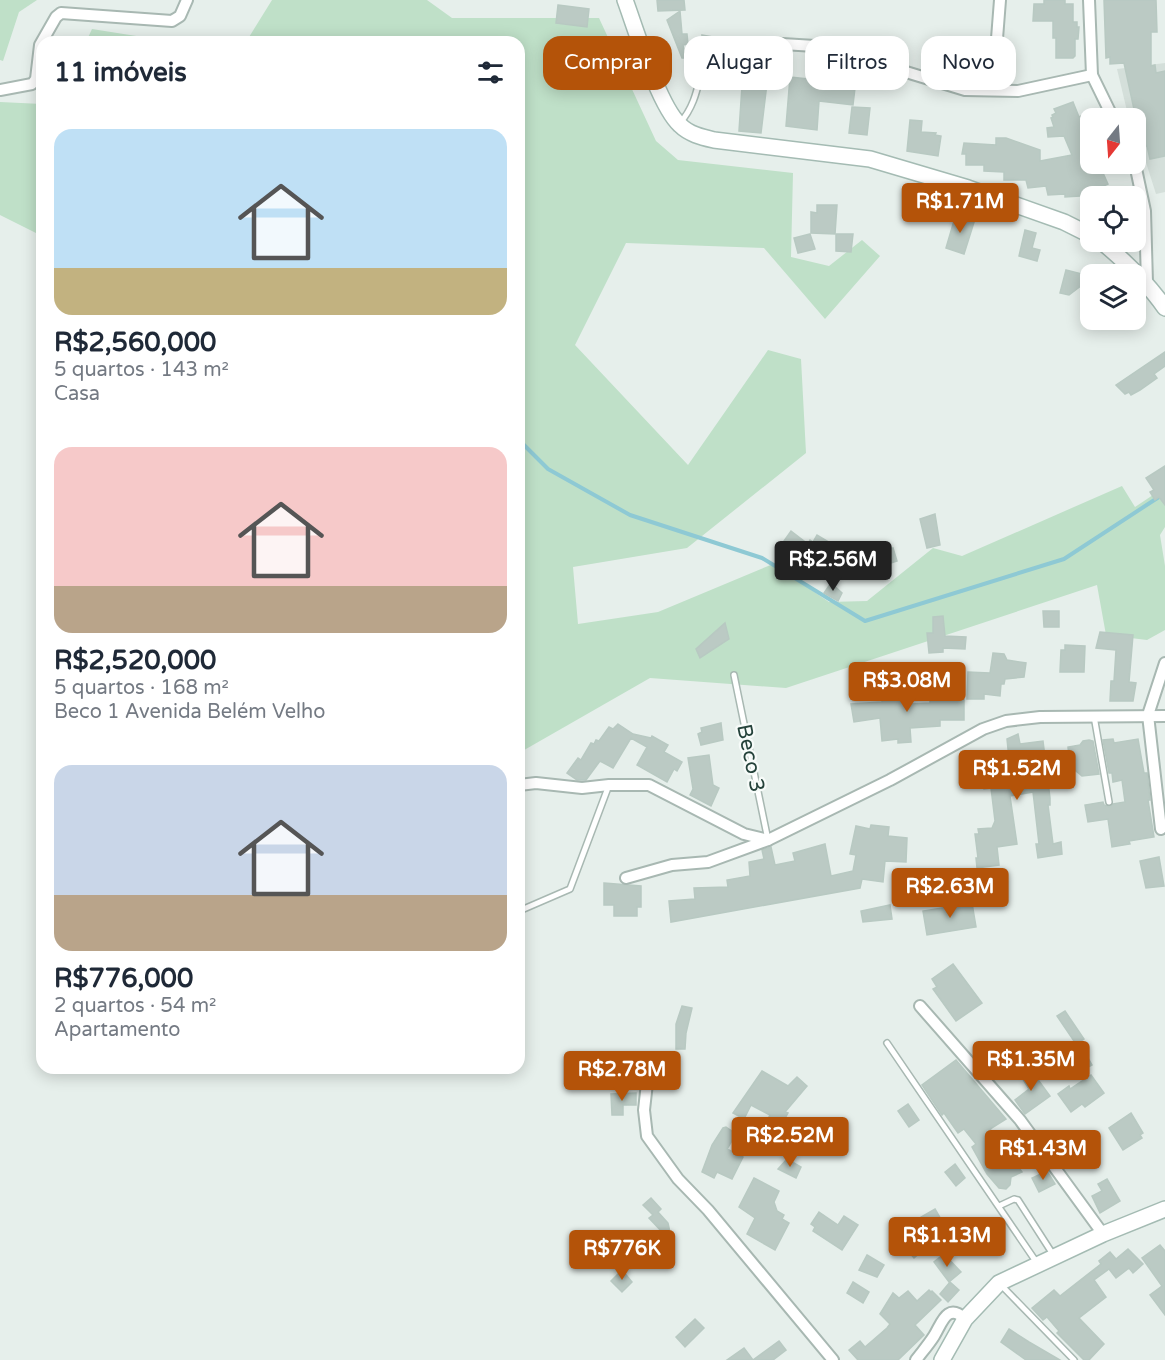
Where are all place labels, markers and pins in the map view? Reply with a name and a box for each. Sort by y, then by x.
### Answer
pin: R$1.71M [905,183,1015,234]
pin: R$2.56M [778,541,888,592]
pin: R$3.08M [852,662,962,713]
pin: R$1.52M [962,750,1072,801]
pin: R$2.63M [895,868,1005,919]
pin: R$1.35M [976,1041,1086,1092]
pin: R$2.78M [567,1051,677,1102]
pin: R$2.52M [735,1117,845,1168]
pin: R$1.43M [988,1130,1098,1181]
pin: R$1.13M [892,1217,1002,1268]
pin: R$776K [573,1230,671,1281]

